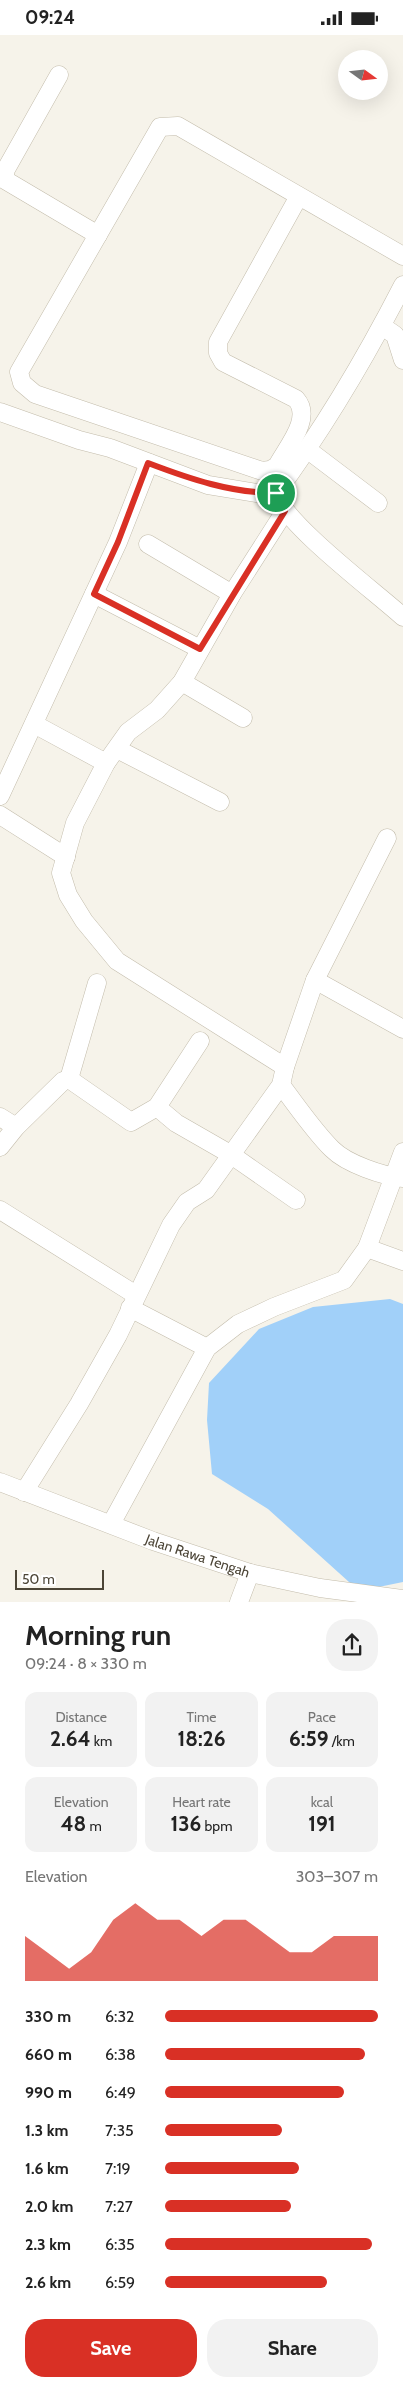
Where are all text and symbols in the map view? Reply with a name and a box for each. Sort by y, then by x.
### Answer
text: 09:24 [25,6,75,29]
north arrow [338,50,388,100]
map controls [338,50,388,100]
pin [255,472,297,514]
icon: arrive [262,479,290,507]
street label: Jalan Rawa Tengah [142,1530,252,1581]
scale bar [15,1567,104,1590]
text: 50 m [22,1570,55,1588]
text: Morning run [25,1618,171,1652]
button: share [326,1619,378,1671]
text: 09:24 · 8 × 330 m [25,1654,147,1673]
text: Distance [55,1708,107,1726]
text: Time [187,1708,216,1726]
text: Pace [308,1708,336,1726]
text: 2.64 [50,1726,91,1751]
text: 18:26 [177,1726,226,1751]
text: 6:59 [289,1726,328,1751]
text: km [91,1732,112,1750]
text: /km [328,1732,355,1750]
text: Elevation [54,1793,109,1811]
text: Heart rate [172,1793,231,1811]
text: kcal [311,1793,333,1811]
text: 48 [61,1811,86,1836]
text: 136 [171,1811,201,1836]
text: 191 [308,1811,335,1836]
text: m [86,1817,102,1835]
text: bpm [201,1817,232,1835]
text: Elevation [25,1867,88,1886]
text: 303–307 m [296,1867,378,1886]
text: 330 m [25,2007,71,2026]
text: 6:32 [105,2007,134,2026]
text: 660 m [25,2045,72,2064]
text: 6:38 [105,2045,136,2064]
text: 990 m [25,2083,72,2102]
text: 6:49 [105,2083,136,2102]
text: 1.3 km [25,2121,68,2140]
text: 7:35 [105,2121,134,2140]
text: 1.6 km [25,2159,69,2178]
text: 7:19 [105,2159,131,2178]
text: 2.0 km [25,2197,73,2216]
text: 7:27 [105,2197,133,2216]
text: 2.3 km [25,2235,71,2254]
text: 6:35 [105,2235,135,2254]
text: 2.6 km [25,2273,71,2292]
text: 6:59 [105,2273,135,2292]
button: Save [25,2319,197,2377]
button: Share [207,2319,378,2377]

